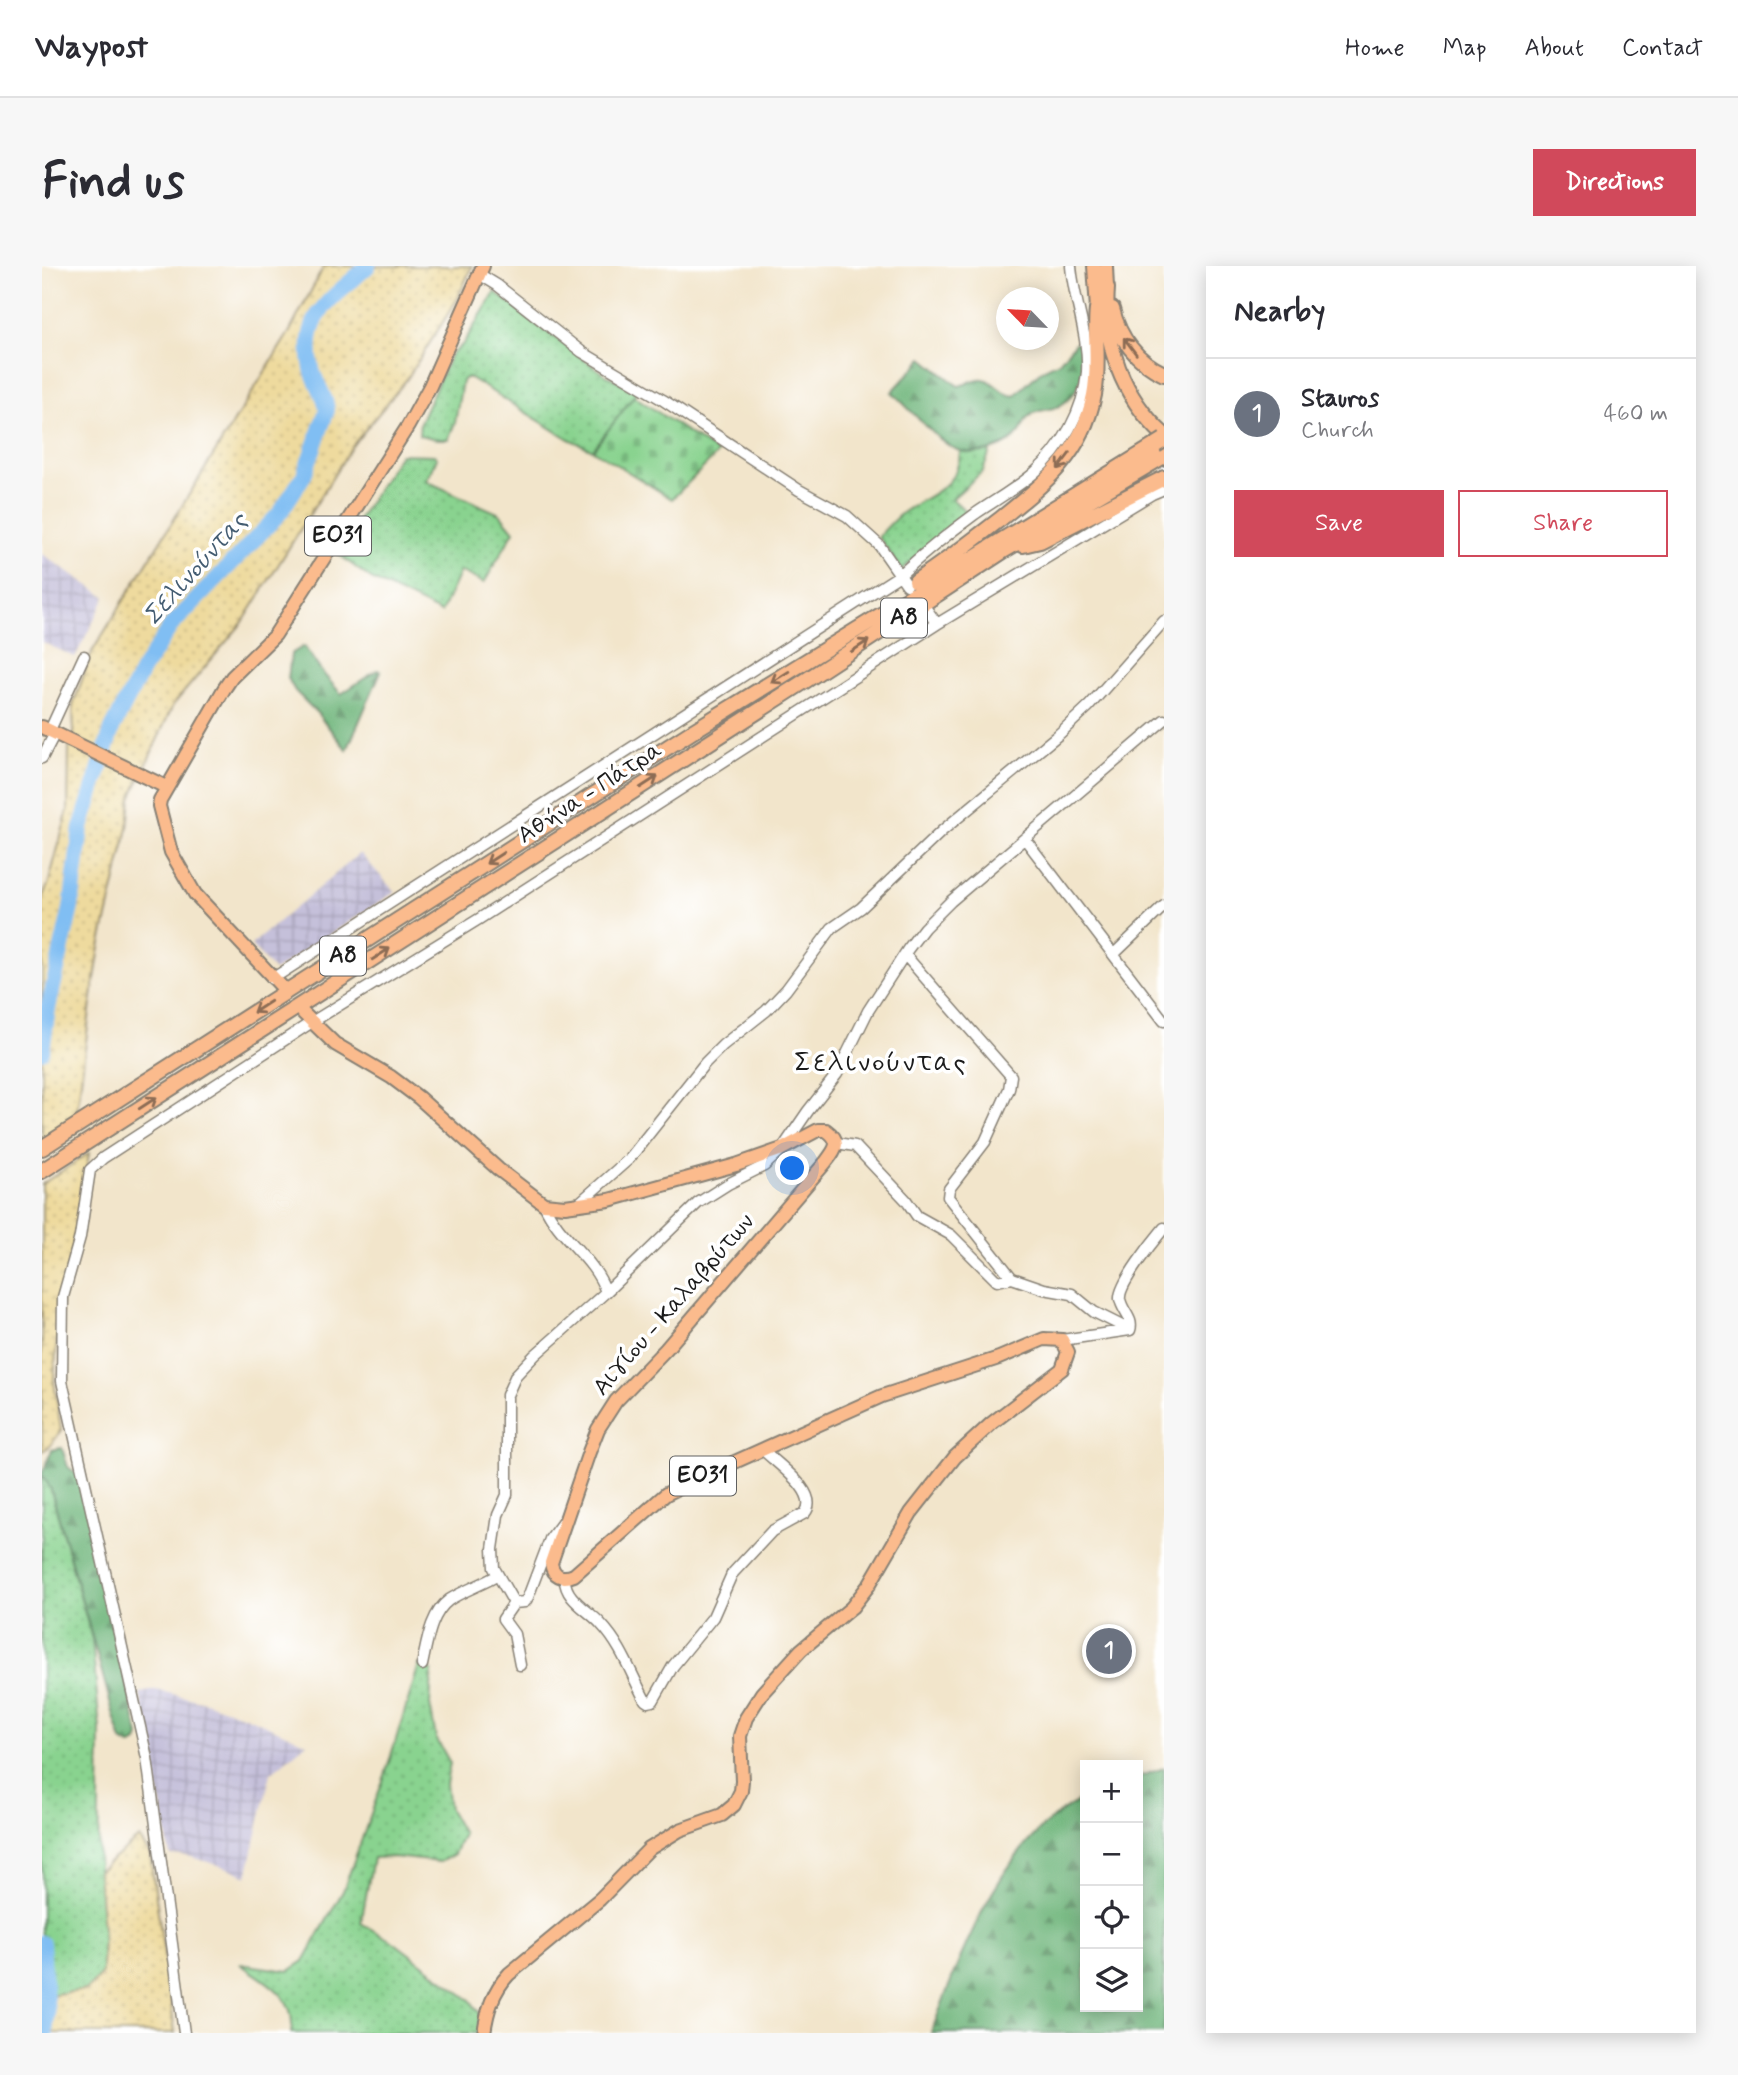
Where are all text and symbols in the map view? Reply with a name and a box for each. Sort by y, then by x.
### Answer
text: Waypost [35,26,148,70]
text: Home [1345,33,1405,64]
text: Map [1443,33,1487,64]
text: About [1525,33,1584,64]
text: Contact [1622,33,1703,64]
button: Directions [1533,149,1696,216]
text: Find us [42,150,185,215]
north arrow [996,287,1059,350]
text: Nearby [1234,292,1325,331]
one-way arrow [1122,337,1137,355]
text: Stauros [1301,382,1379,416]
text: 1 [1252,399,1262,429]
text: 460 m [1604,399,1668,429]
text: Church [1301,416,1374,446]
one-way arrow [1056,451,1071,470]
button: Save [1234,490,1444,557]
button: Share [1458,490,1668,557]
water label: Σελινούντας [136,504,257,633]
road number: ΕΟ31 [305,516,371,556]
road number: Α8 [881,598,927,638]
one-way arrow [849,639,869,653]
one-way arrow [770,670,790,684]
street label: Αθήνα - Πάτρα [512,735,668,851]
one-way arrow [639,774,658,789]
one-way arrow [486,851,505,865]
road number: Α8 [320,936,366,976]
one-way arrow [370,946,390,960]
one-way arrow [253,1000,272,1015]
district label: Σελινούντας [794,1045,968,1082]
one-way arrow [138,1096,157,1110]
your location [775,1151,809,1185]
street label: Αιγίου - Καλαβρύτων [586,1207,762,1403]
road number: ΕΟ31 [670,1456,736,1496]
pin: 1 [1086,1625,1132,1677]
map controls [1080,1760,1143,2012]
button: + [1080,1760,1143,1823]
button: − [1080,1823,1143,1886]
button: locate [1080,1886,1143,1949]
button: layers [1080,1949,1143,2012]

